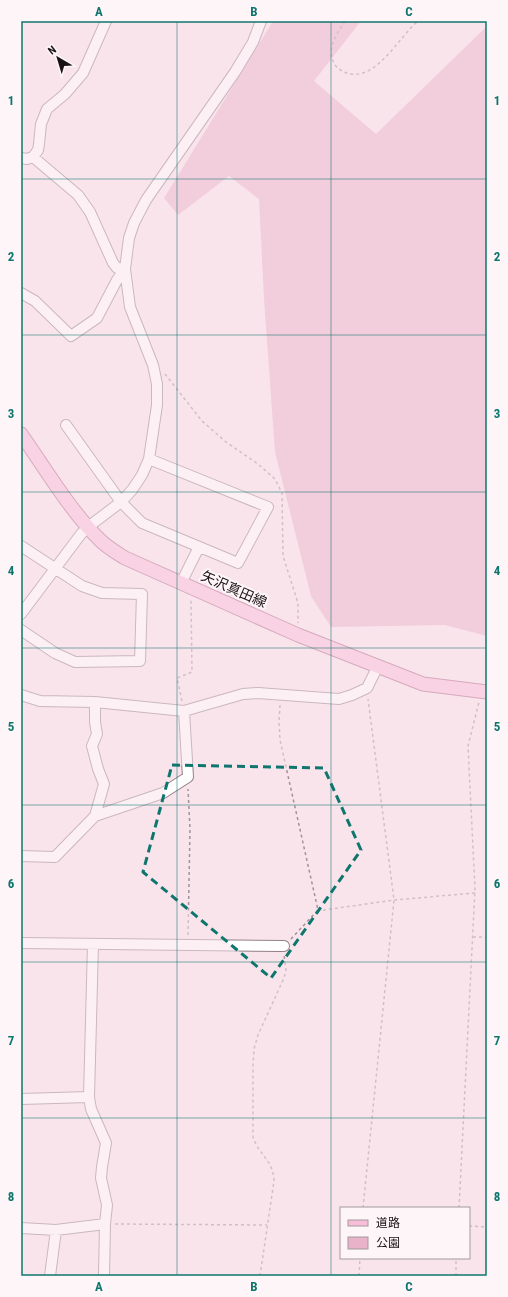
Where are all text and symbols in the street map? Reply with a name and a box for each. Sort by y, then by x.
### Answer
text: A [95,4,103,19]
text: B [250,4,258,19]
text: C [405,4,413,19]
north arrow [38,38,78,78]
text: N [45,43,59,58]
text: 1 [8,93,14,108]
text: 1 [494,93,500,108]
text: 2 [8,249,15,264]
text: 2 [494,249,501,264]
text: 3 [8,406,14,421]
text: 3 [494,406,500,421]
text: 4 [8,563,15,578]
text: 4 [494,563,501,578]
street label: 矢沢真田線 [199,567,269,611]
text: 5 [8,719,15,734]
text: 5 [494,719,501,734]
text: 6 [8,876,15,891]
text: 6 [494,876,501,891]
text: 7 [8,1033,15,1048]
text: 7 [494,1033,501,1048]
text: 8 [8,1189,14,1204]
text: 8 [494,1189,500,1204]
legend [340,1207,470,1259]
text: 道路 [376,1216,400,1230]
text: 公園 [376,1236,400,1250]
text: A [95,1279,103,1294]
text: B [250,1279,258,1294]
text: C [405,1279,413,1294]

